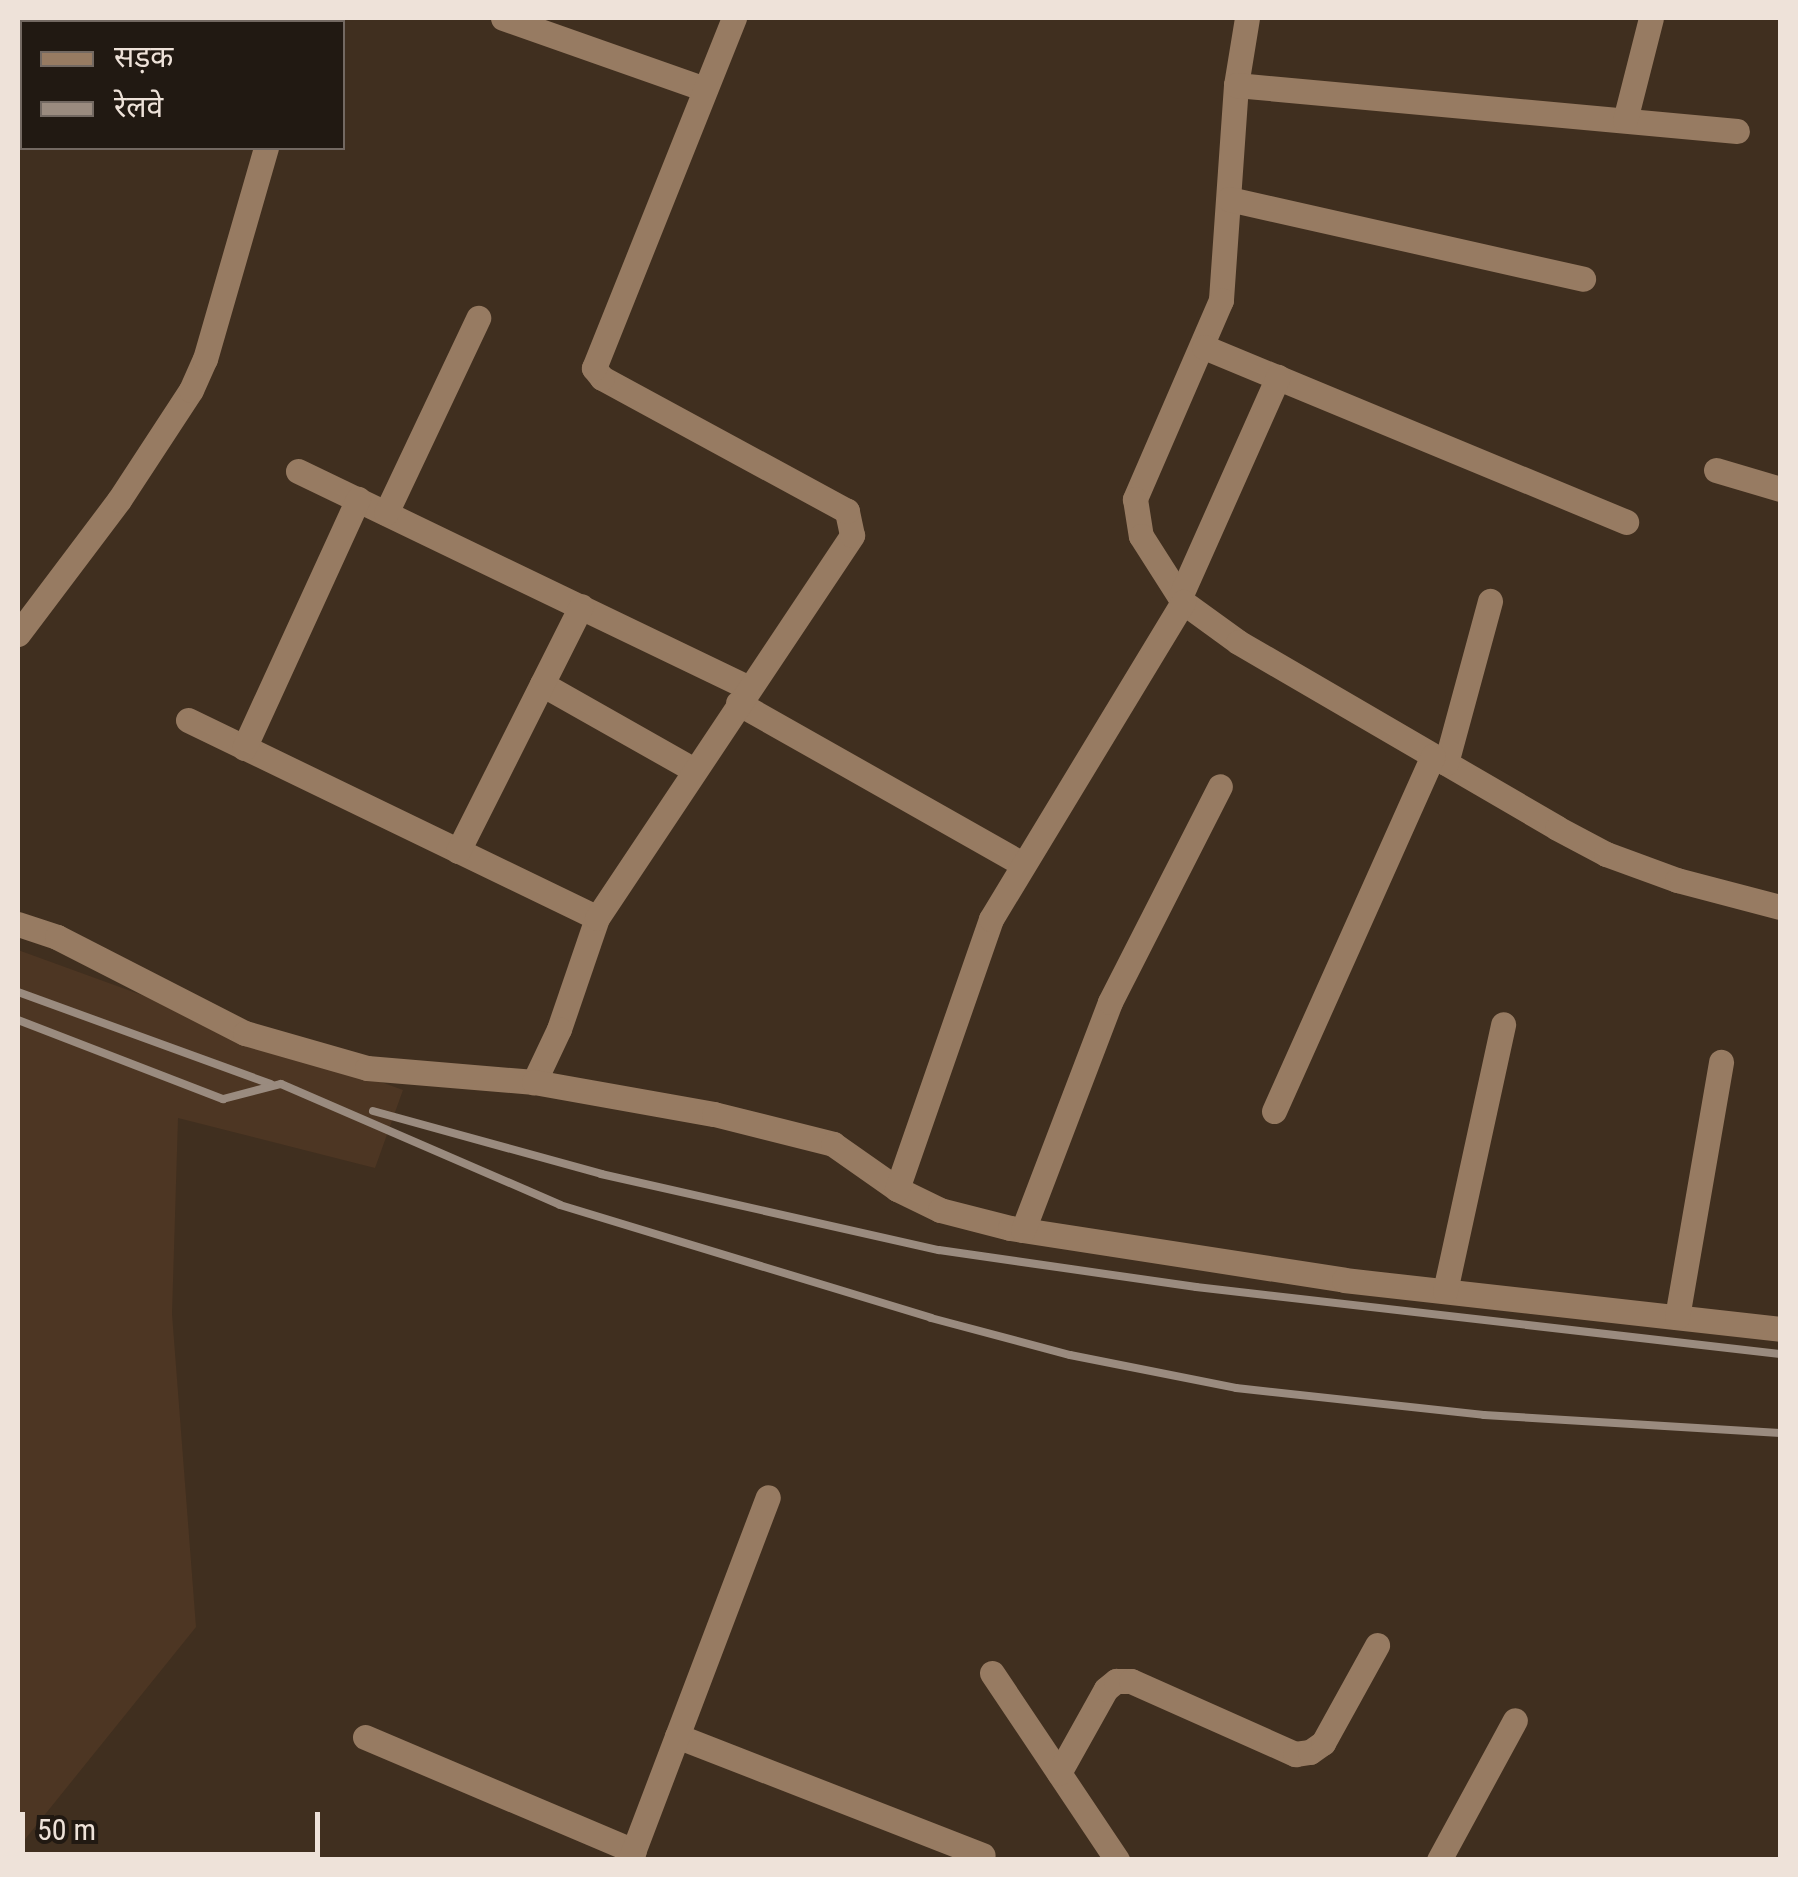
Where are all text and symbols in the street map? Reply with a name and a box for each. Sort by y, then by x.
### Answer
legend [20,20,345,150]
text: सड़क [114,39,173,74]
text: रेलवे [114,89,163,124]
scale bar [25,1792,325,1854]
text: 50 m [37,1812,96,1847]

